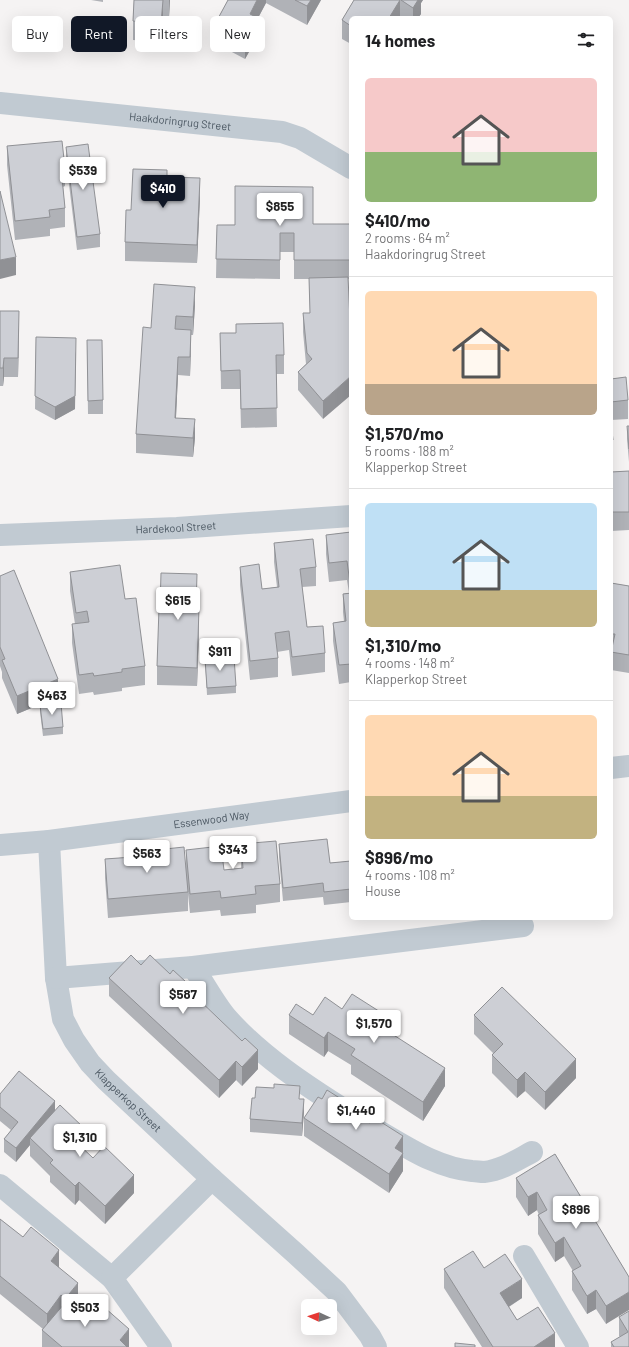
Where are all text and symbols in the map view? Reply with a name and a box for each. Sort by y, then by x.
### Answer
chip: Buy [12,16,63,52]
chip: Rent [71,16,127,52]
chip: Filters [135,16,202,52]
chip: New [210,16,265,52]
icon: filters [575,29,597,51]
text: 14 homes [365,30,435,50]
icon: home [445,104,517,176]
street label: Haakdoringrug Street [128,109,232,133]
pin: $539 [59,157,107,191]
text: $539 [69,162,97,178]
pin: $410 [139,175,187,209]
text: $410 [150,180,176,196]
pin: $855 [256,193,304,227]
text: $855 [266,198,294,214]
text: $410/mo [365,210,430,230]
text: 2 rooms · 64 m² [365,230,450,246]
text: Haakdoringrug Street [365,246,486,262]
icon: home [445,317,517,389]
text: $1,570/mo [365,423,444,443]
text: 5 rooms · 188 m² [365,443,454,459]
text: Klapperkop Street [365,459,467,475]
street label: Hardekool Street [135,518,217,536]
icon: home [445,529,517,601]
pin: $615 [154,587,202,621]
text: $615 [165,592,191,608]
text: $1,310/mo [365,635,441,655]
pin: $911 [196,638,244,672]
text: $911 [208,643,232,659]
text: 4 rooms · 148 m² [365,655,455,671]
text: Klapperkop Street [365,671,467,687]
pin: $463 [28,682,76,716]
text: $463 [37,687,67,703]
icon: home [445,741,517,813]
street label: Essenwood Way [173,808,250,830]
pin: $343 [209,836,257,870]
pin: $563 [123,840,171,874]
text: $343 [218,841,248,857]
text: $563 [133,845,161,861]
text: $896/mo [365,847,433,867]
text: 4 rooms · 108 m² [365,867,455,883]
text: House [365,883,401,899]
pin: $587 [159,981,207,1015]
text: $587 [169,986,197,1002]
pin: $1,570 [341,1010,407,1044]
text: $1,570 [356,1015,392,1031]
street label: Klapperkop Street [93,1066,164,1135]
pin: $1,440 [323,1097,389,1131]
text: $1,440 [337,1102,375,1118]
pin: $1,310 [47,1124,113,1158]
text: $1,310 [63,1129,97,1145]
pin: $896 [552,1196,600,1230]
text: $896 [562,1201,590,1217]
pin: $503 [61,1294,109,1328]
text: $503 [71,1299,99,1315]
north arrow [301,1299,337,1335]
map controls [301,1299,337,1335]

